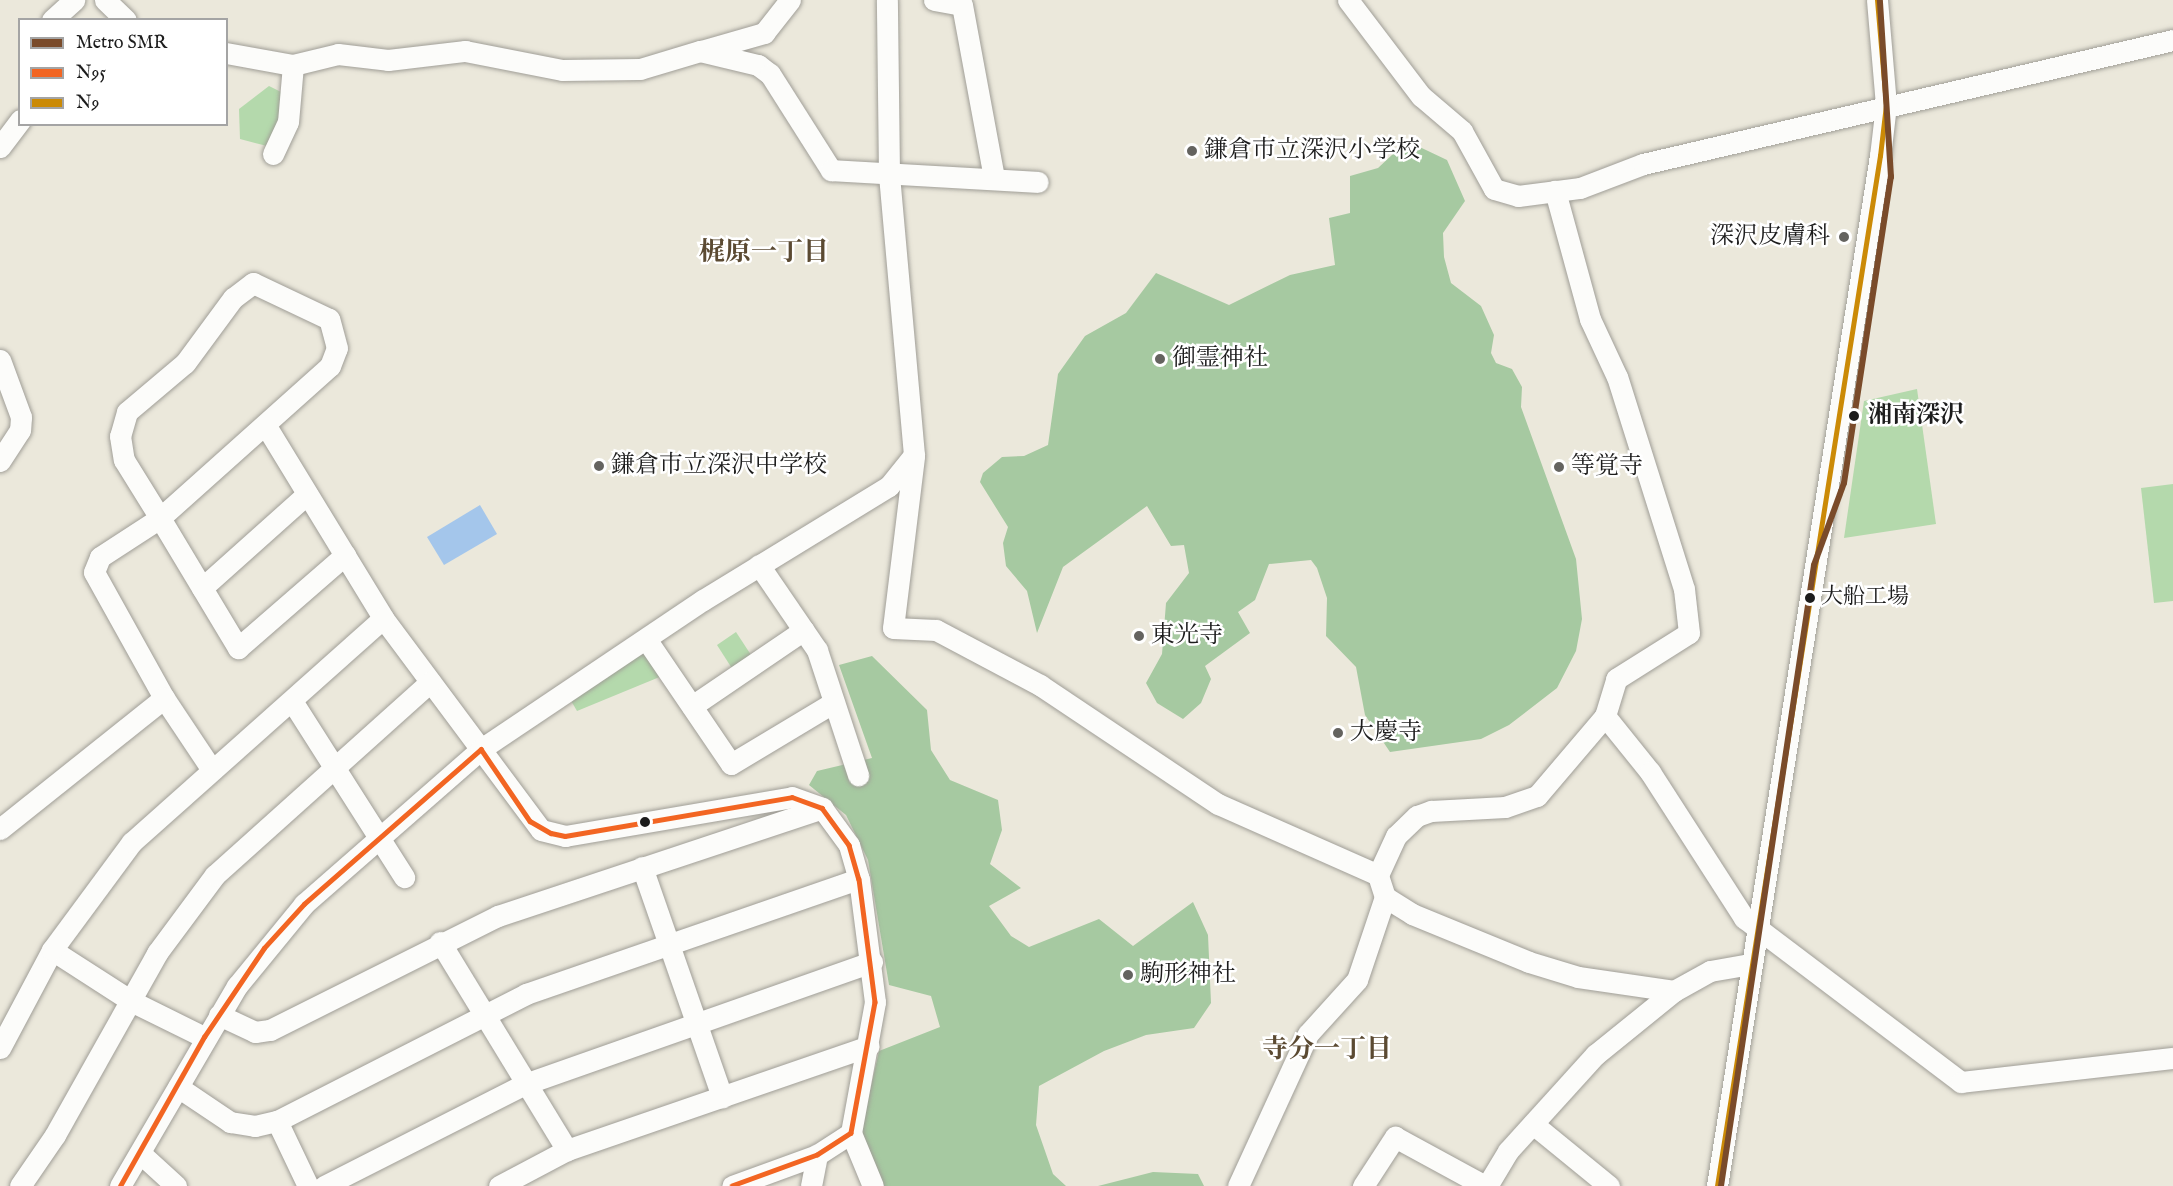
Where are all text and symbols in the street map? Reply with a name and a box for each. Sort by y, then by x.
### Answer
legend [18,18,228,126]
text: Metro SMR [76,32,167,55]
text: N95 [76,62,106,85]
text: N9 [76,92,99,115]
place label: 鎌倉市立深沢小学校 [1204,137,1420,165]
marker: 鎌倉市立深沢小学校 [1185,144,1199,158]
place label: 深沢皮膚科 [1710,223,1830,251]
marker: 深沢皮膚科 [1835,228,1853,246]
district label: 梶原一丁目 [699,237,829,269]
place label: 御霊神社 [1172,345,1268,373]
marker: 御霊神社 [1153,352,1167,366]
place label: 湘南深沢 [1868,402,1964,430]
marker: 湘南深沢 [1845,407,1863,425]
place label: 鎌倉市立深沢中学校 [611,452,827,480]
place label: 等覚寺 [1571,453,1643,481]
marker: 鎌倉市立深沢中学校 [592,459,606,473]
marker: 等覚寺 [1552,460,1566,474]
place label: 大船工場 [1821,585,1909,611]
marker: 大船工場 [1804,592,1816,604]
place label: 東光寺 [1151,622,1223,650]
marker: 東光寺 [1132,629,1146,643]
place label: 大慶寺 [1350,719,1422,747]
marker: 大慶寺 [1331,726,1345,740]
unlabelled marker [639,816,651,828]
place label: 駒形神社 [1140,961,1236,989]
marker: 駒形神社 [1121,968,1135,982]
district label: 寺分一丁目 [1262,1034,1392,1066]

